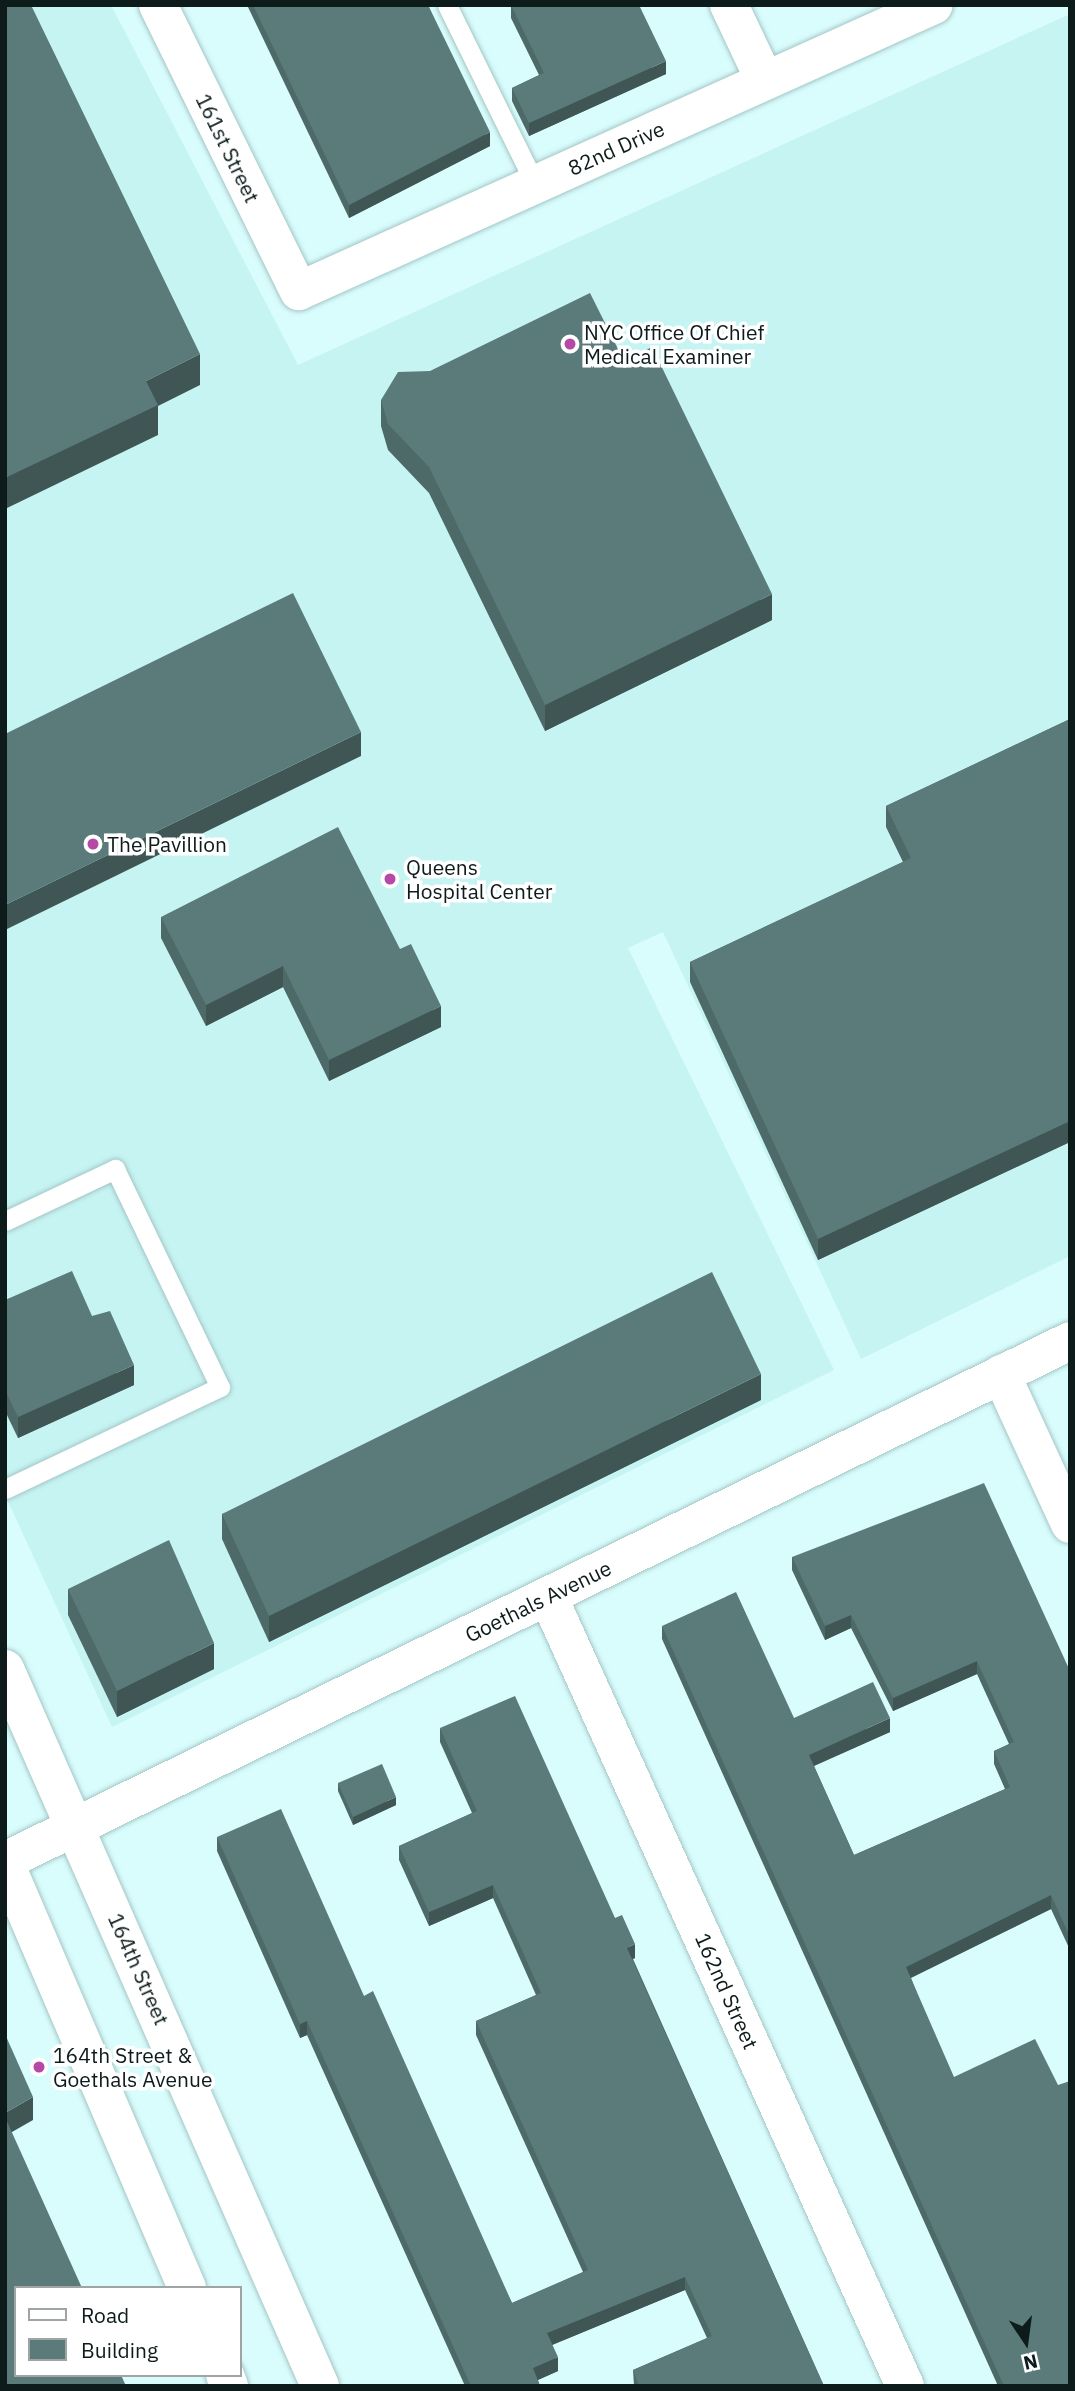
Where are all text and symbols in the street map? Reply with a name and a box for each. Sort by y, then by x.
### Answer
street label: 161st Street [191,90,265,206]
street label: 82nd Drive [564,116,668,180]
place label: NYC Office Of Chief Medical Examiner [584,319,764,369]
marker: NYC Office Of Chief Medical Examiner [562,336,578,352]
place label: The Pavillion [107,831,227,857]
marker: The Pavillion [85,836,101,852]
place label: Queens Hospital Center [406,854,553,904]
marker: Queens Hospital Center [380,869,400,889]
street label: Goethals Avenue [461,1555,615,1647]
street label: 164th Street [103,1909,175,2029]
street label: 162nd Street [690,1929,764,2053]
place label: 164th Street & Goethals Avenue [53,2042,212,2092]
marker: 164th Street & Goethals Avenue [31,2059,47,2075]
legend [14,2286,242,2377]
text: Road [81,2301,129,2329]
north arrow [991,2307,1061,2377]
text: Building [81,2336,158,2364]
text: N [1021,2349,1040,2376]

